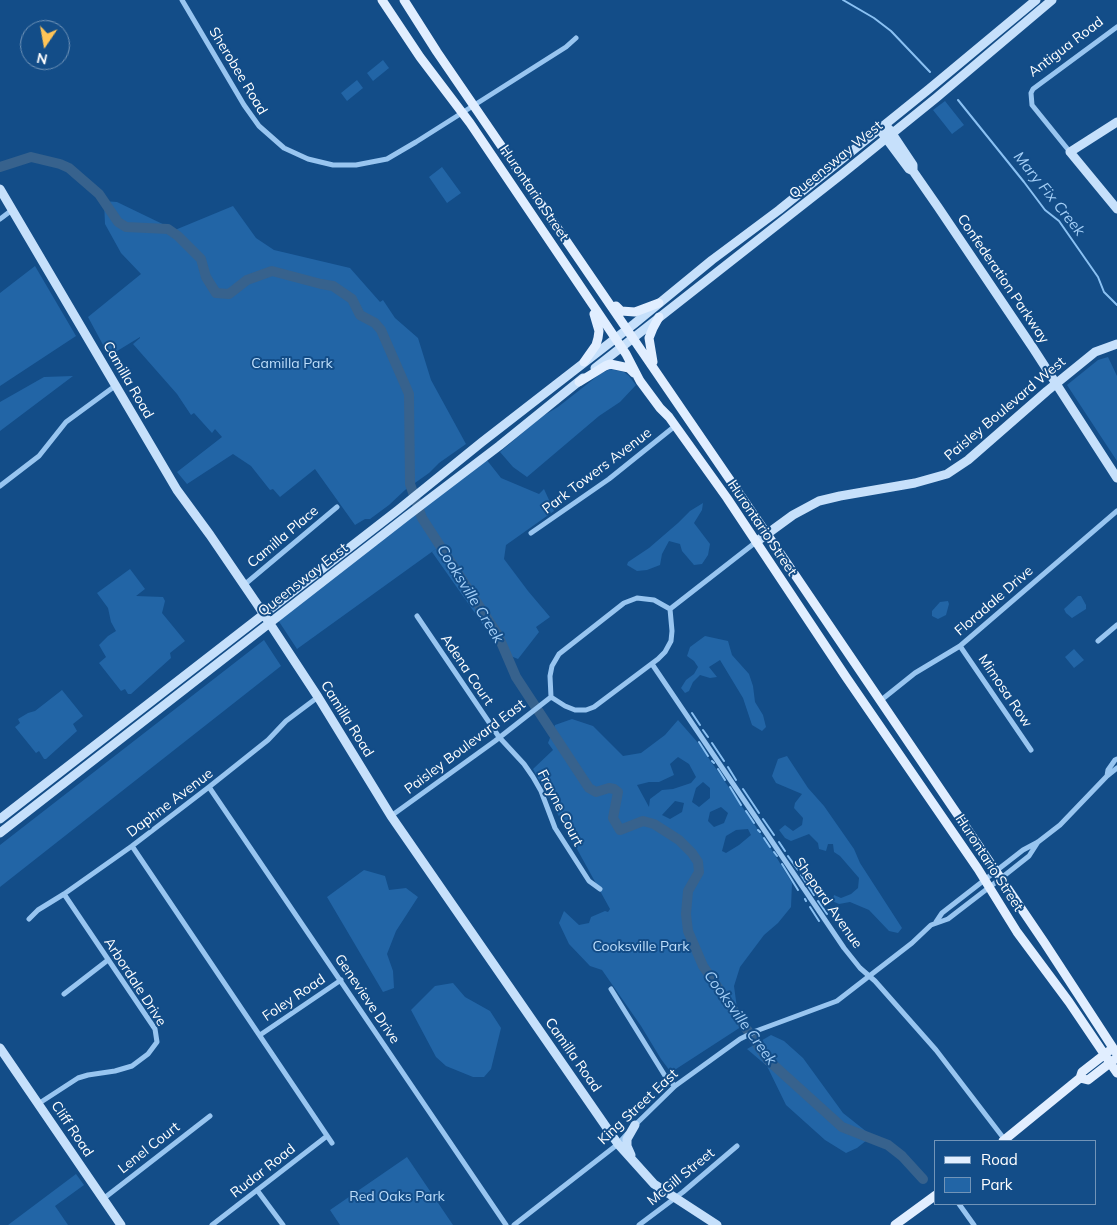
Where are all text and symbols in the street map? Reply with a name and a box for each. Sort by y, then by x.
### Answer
street label: Antigua Road [1025,13,1107,81]
north arrow [20,20,70,70]
street label: Sherobee Road [205,24,271,118]
text: N [35,49,49,69]
street label: Queensway West [786,117,886,203]
street label: Hurontario Street [496,142,572,244]
water label: Mary Fix Creek [1010,148,1088,240]
street label: Confederation Parkway [954,211,1052,347]
street label: Camilla Road [99,338,157,422]
street label: Paisley Boulevard West [941,353,1069,465]
park label: Camilla Park [251,356,333,372]
street label: Park Towers Avenue [539,424,655,518]
street label: Hurontario Street [724,477,800,579]
street label: Camilla Place [244,502,322,572]
street label: Queensway East [255,540,351,620]
water label: Cooksville Creek [433,542,507,646]
street label: Floradale Drive [952,563,1036,639]
street label: Adena Court [437,631,497,709]
street label: Mimosa Row [974,651,1036,731]
street label: Camilla Road [317,678,377,760]
street label: Paisley Boulevard East [401,696,529,798]
street label: Daphne Avenue [124,765,216,841]
street label: Frayne Court [534,767,586,849]
street label: Hurontario Street [951,811,1027,915]
street label: Shepard Avenue [790,854,866,952]
street label: Arbordale Drive [100,935,170,1029]
park label: Cooksville Park [592,939,690,955]
street label: Genevieve Drive [331,951,403,1047]
water label: Cooksville Creek [700,967,780,1069]
street label: Foley Road [260,971,328,1025]
street label: Camilla Road [541,1015,605,1095]
street label: King Street East [595,1066,681,1148]
street label: Cliff Road [47,1098,97,1160]
street label: Lenel Court [115,1119,183,1177]
street label: Rudar Road [227,1140,299,1202]
legend [934,1140,1097,1205]
street label: McGill Street [644,1145,718,1209]
text: Road [981,1150,1018,1169]
text: Park [981,1175,1013,1194]
park label: Red Oaks Park [349,1189,445,1205]

